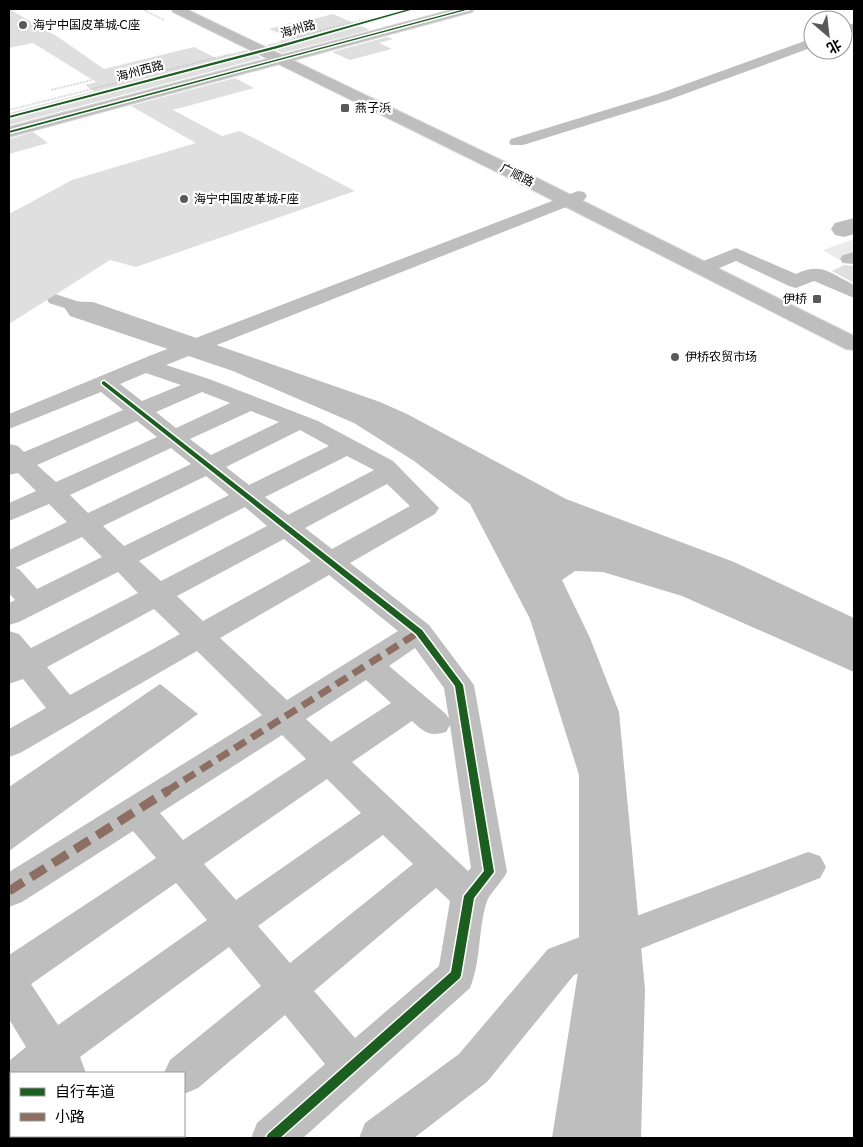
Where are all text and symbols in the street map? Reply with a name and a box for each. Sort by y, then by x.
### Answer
north arrow [803,10,853,60]
street label: 海州路 [278,15,318,43]
place label: 海宁中国皮革城-C座 [33,16,140,34]
marker: 海宁中国皮革城-C座 [17,19,29,31]
text: 北 [823,34,845,59]
street label: 海州西路 [114,56,166,86]
place label: 燕子浜 [355,99,391,117]
marker: 燕子浜 [339,102,351,114]
street label: 广顺路 [497,159,537,191]
place label: 海宁中国皮革城-F座 [194,190,299,208]
marker: 海宁中国皮革城-F座 [178,193,190,205]
place label: 伊桥 [783,290,807,308]
marker: 伊桥 [811,293,823,305]
place label: 伊桥农贸市场 [685,348,757,366]
marker: 伊桥农贸市场 [669,351,681,363]
legend [10,1072,185,1137]
text: 自行车道 [55,1081,115,1103]
text: 小路 [55,1106,85,1128]

